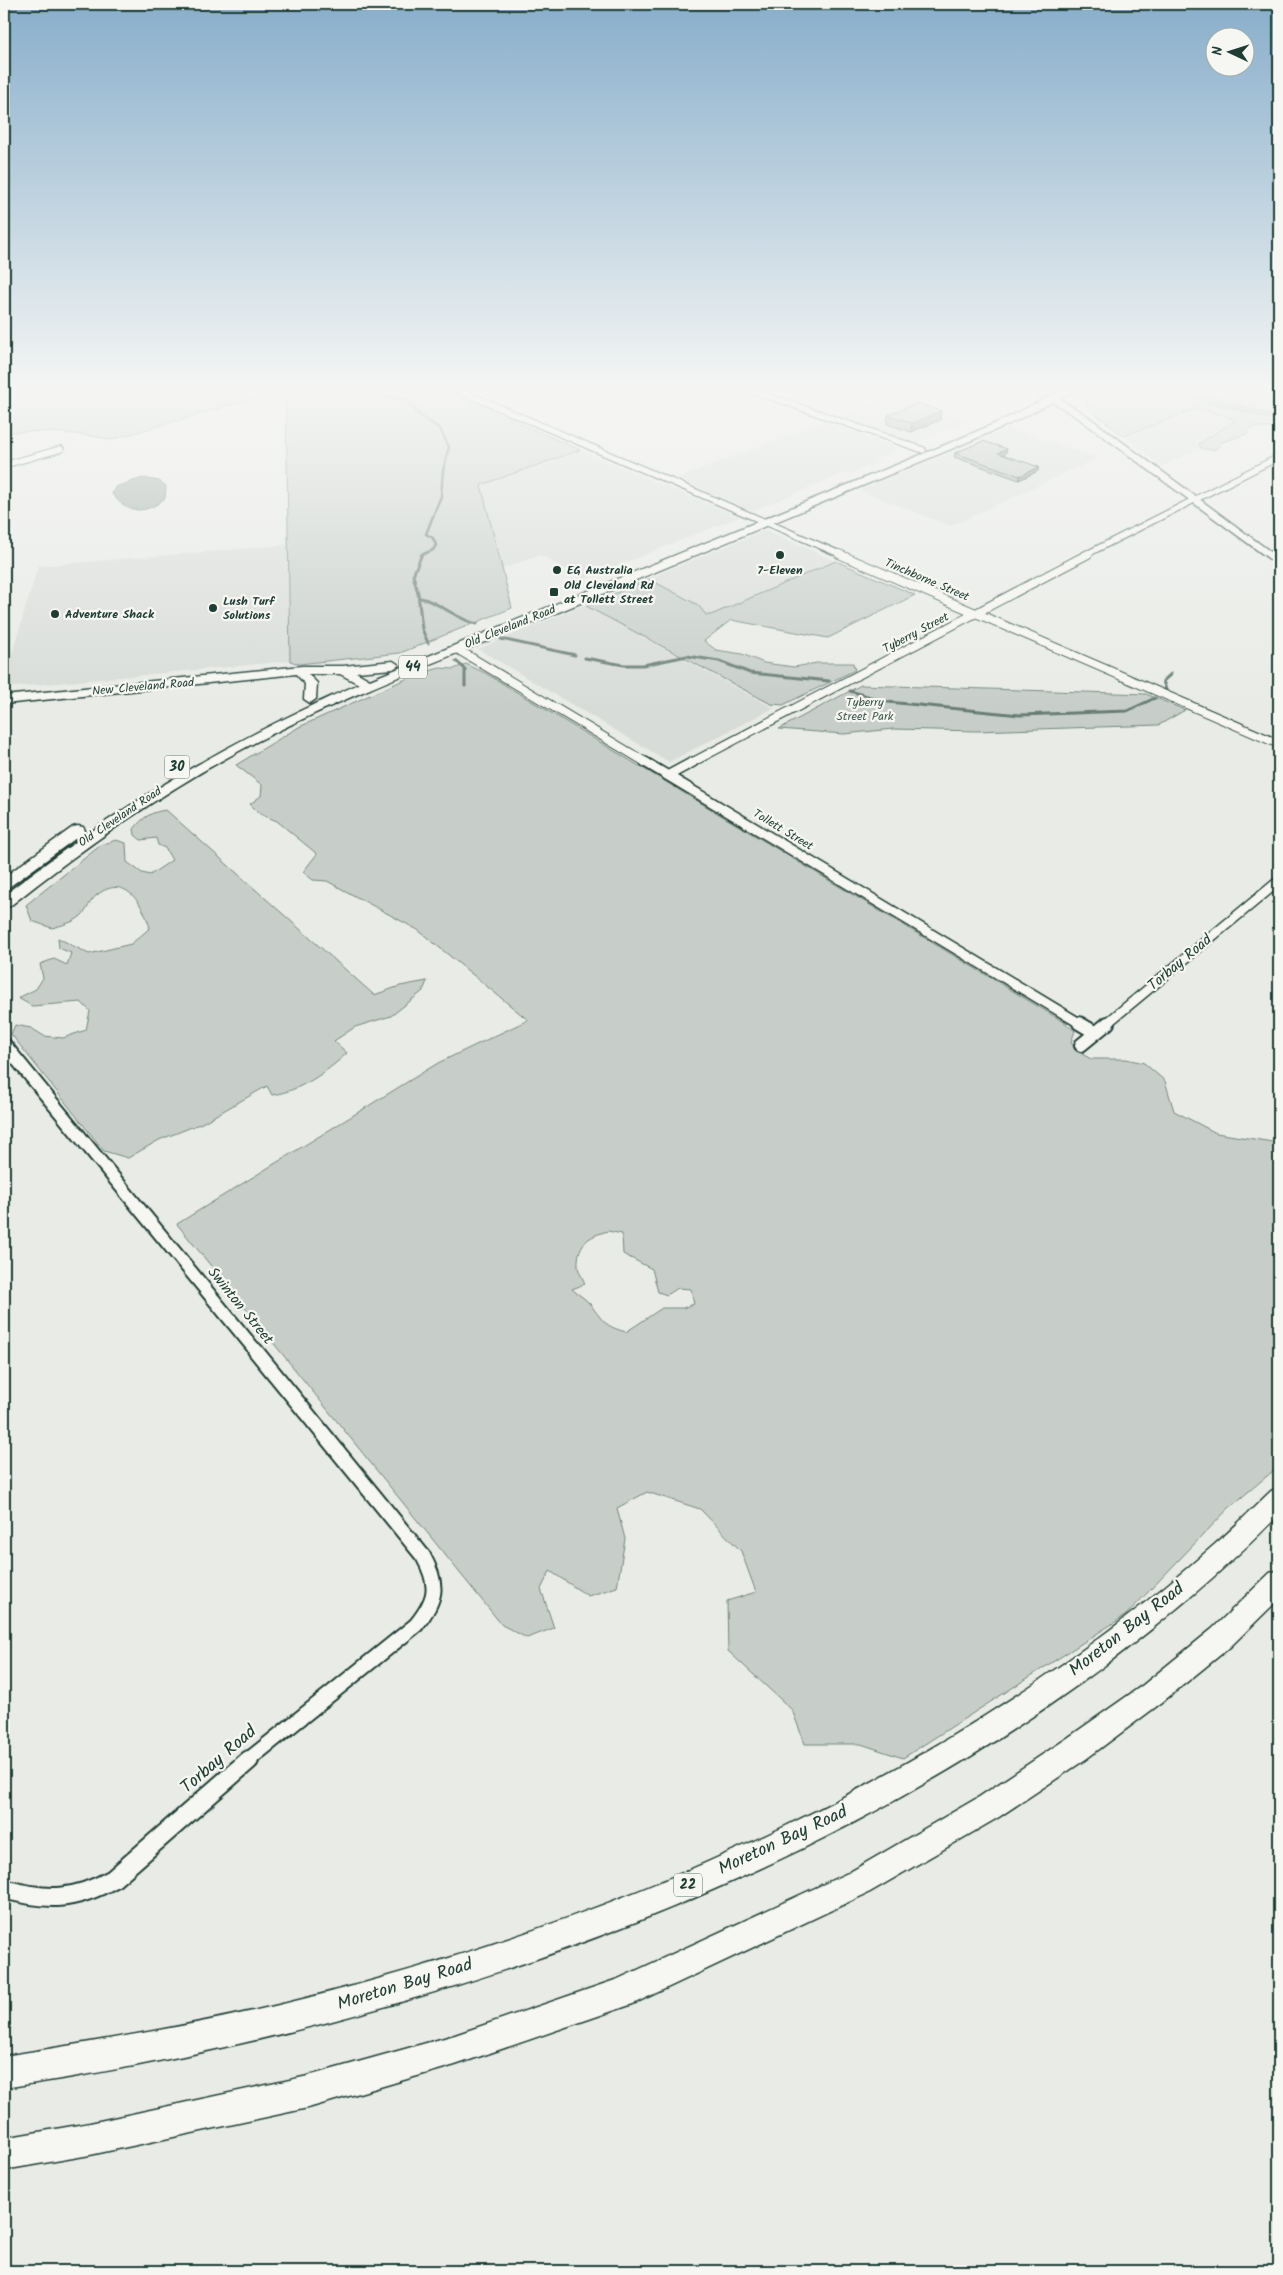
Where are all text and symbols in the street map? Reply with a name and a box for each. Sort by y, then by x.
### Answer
north arrow [1206,28,1256,78]
text: N [1207,46,1229,56]
marker: 7-Eleven [774,549,786,561]
street label: Tinchborne Street [882,554,973,607]
place label: EG Australia [567,561,633,580]
place label: 7-Eleven [757,561,803,580]
marker: EG Australia [551,564,563,576]
place label: Old Cleveland Rd at Tollett Street [564,576,654,609]
marker: Old Cleveland Rd at Tollett Street [548,586,560,598]
place label: Lush Turf Solutions [223,592,276,625]
street label: Old Cleveland Road [462,600,559,654]
marker: Lush Turf Solutions [207,602,219,614]
place label: Adventure Shack [65,605,155,624]
street label: Tyberry Street [879,607,953,658]
marker: Adventure Shack [49,608,61,620]
road number: 44 [399,656,427,679]
street label: New Cleveland Road [91,673,196,701]
park label: Tyberry Street Park [837,693,894,726]
road number: 30 [164,756,190,779]
street label: Old Cleveland Road [75,781,166,852]
street label: Tollett Street [749,804,817,856]
street label: Torbay Road [1142,928,1218,997]
street label: Swinton Street [201,1262,279,1350]
street label: Moreton Bay Road [1063,1575,1192,1685]
street label: Torbay Road [174,1718,265,1802]
street label: Moreton Bay Road [713,1798,853,1884]
road number: 22 [674,1874,702,1896]
street label: Moreton Bay Road [334,1950,477,2019]

